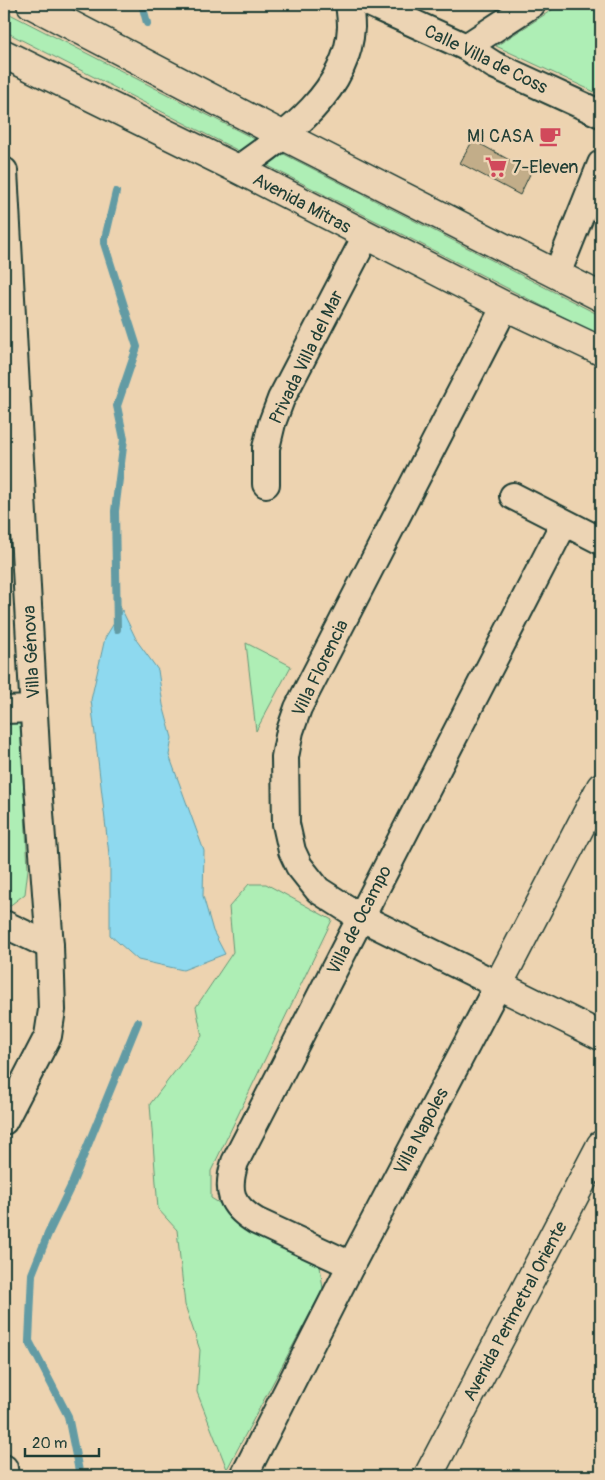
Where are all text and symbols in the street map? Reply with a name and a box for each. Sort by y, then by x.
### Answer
street label: Calle Villa de Coss [420,20,551,99]
cafe icon: MI CASA [537,123,563,149]
place label: MI CASA [467,125,534,148]
supermarket icon: 7-Eleven [483,154,509,180]
place label: 7-Eleven [512,156,579,179]
street label: Avenida Mitras [249,168,355,239]
street label: Privada Villa del Mar [264,286,349,428]
street label: Villa Génova [18,605,45,699]
street label: Villa Florencia [287,616,354,720]
street label: Villa de Ocampo [322,861,397,979]
street label: Villa Napoles [389,1084,454,1178]
street label: Avenida Perimetral Oriente [458,1217,573,1405]
scale bar [25,1425,99,1457]
text: 20 m [32,1434,67,1453]

